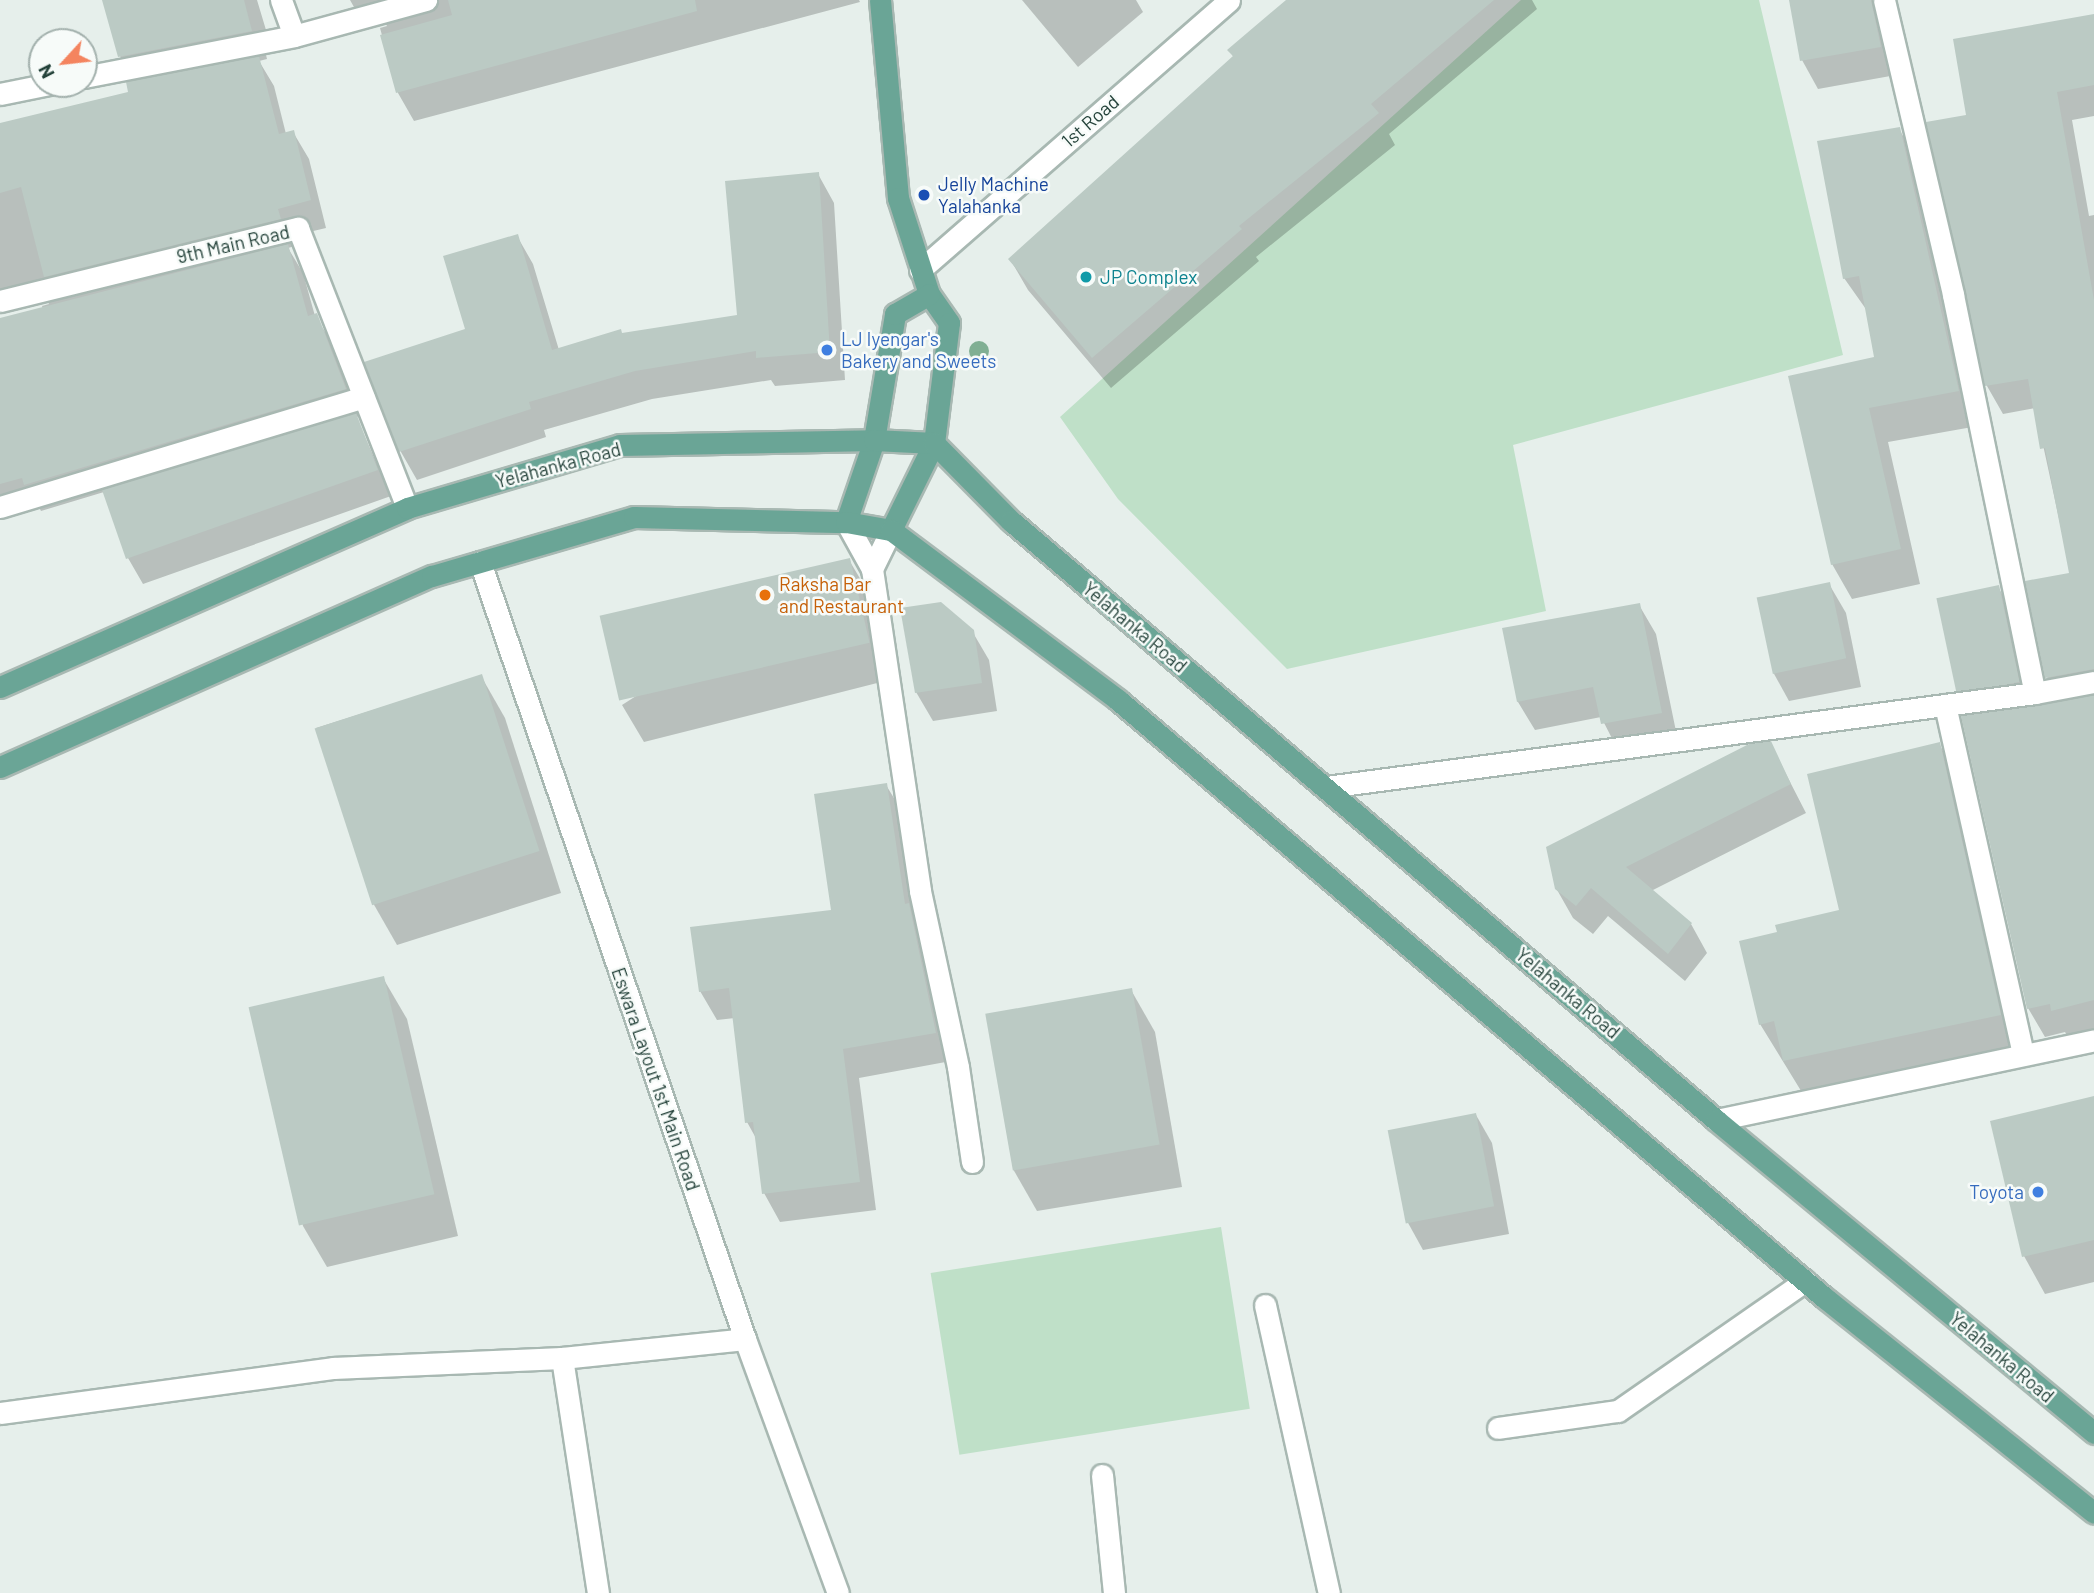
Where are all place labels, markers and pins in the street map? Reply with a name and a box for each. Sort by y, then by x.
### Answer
place label: Jelly Machine Yalahanka [938,173,1049,217]
marker: Jelly Machine Yalahanka [916,187,932,203]
place label: JP Complex [1100,266,1197,288]
marker: JP Complex [1078,269,1094,285]
place label: LJ Iyengar's Bakery and Sweets [841,328,996,372]
marker: LJ Iyengar's Bakery and Sweets [819,342,835,358]
place label: Raksha Bar and Restaurant [779,573,904,617]
marker: Raksha Bar and Restaurant [757,587,773,603]
place label: Toyota [1969,1181,2024,1203]
marker: Toyota [2030,1184,2046,1200]

